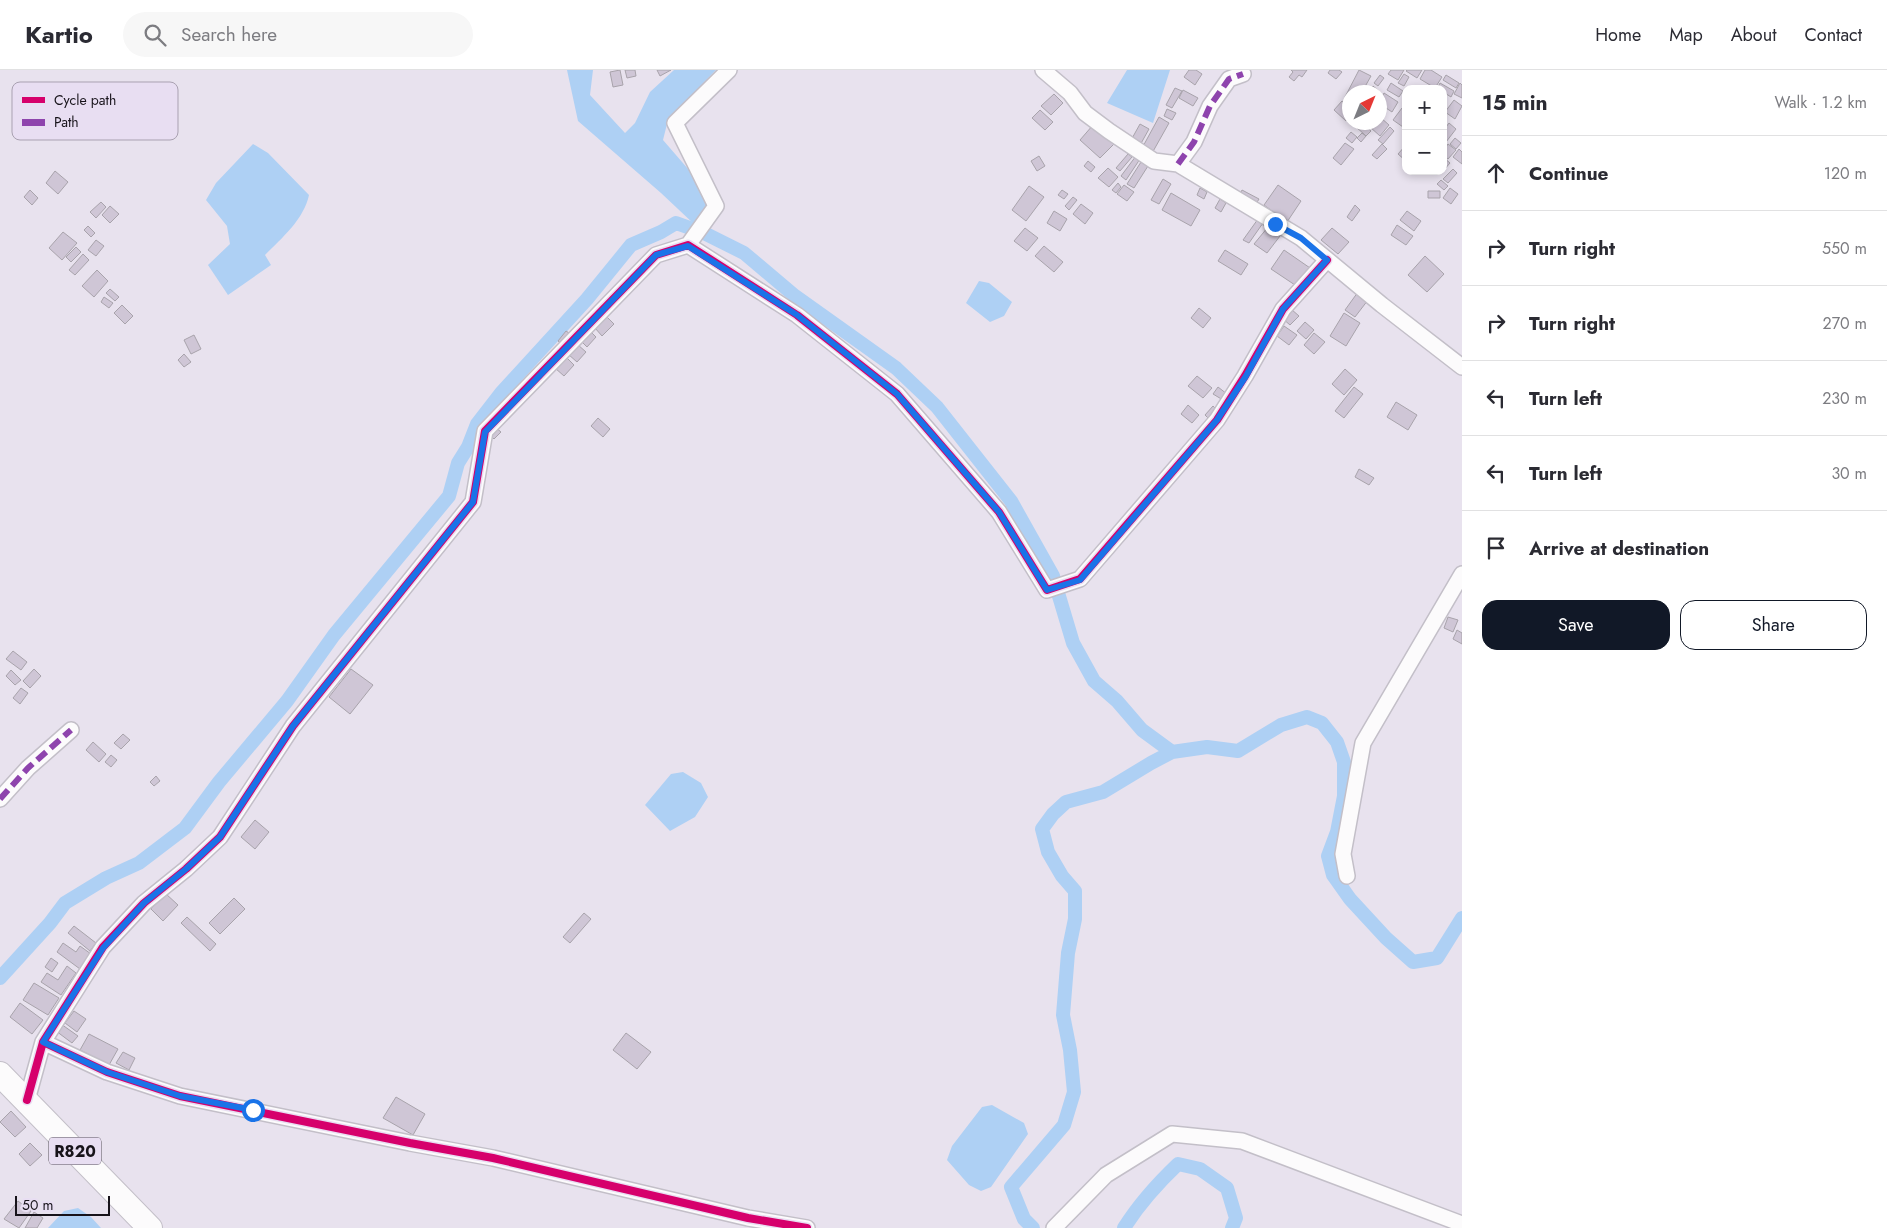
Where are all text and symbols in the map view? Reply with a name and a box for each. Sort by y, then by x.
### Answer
search box [123,12,473,57]
text: Kartio [25,17,93,52]
icon: search [141,21,169,49]
text: Search here [181,21,277,48]
text: Home [1595,22,1641,48]
text: Map [1669,22,1703,48]
text: About [1731,22,1776,48]
text: Contact [1804,22,1862,48]
legend [12,82,178,140]
north arrow [1342,85,1387,130]
map controls [1402,85,1447,175]
button: + [1402,85,1447,130]
text: 15 min [1482,88,1548,118]
text: Cycle path [54,90,116,110]
text: Walk · 1.2 km [1775,91,1867,114]
text: Path [54,112,79,132]
button: − [1402,130,1447,175]
icon: ahead [1482,159,1510,187]
text: Continue [1529,160,1608,187]
text: 120 m [1824,162,1867,185]
route end [1264,213,1287,236]
icon: right [1482,234,1510,262]
text: Turn right [1529,235,1615,262]
text: 550 m [1822,237,1867,260]
icon: right [1482,309,1510,337]
text: Turn right [1529,310,1615,337]
text: 270 m [1823,312,1867,335]
icon: left [1482,384,1510,412]
text: Turn left [1529,385,1602,412]
text: 230 m [1822,387,1867,410]
icon: left [1482,459,1510,487]
text: Turn left [1529,460,1602,487]
text: 30 m [1831,462,1867,485]
icon: arrive [1482,534,1510,562]
text: Arrive at destination [1529,535,1709,562]
button: Save [1482,600,1670,650]
button: Share [1680,600,1867,650]
route start [242,1099,265,1122]
road number: R820 [49,1138,101,1164]
scale bar [15,1193,110,1216]
text: 50 m [22,1195,53,1215]

